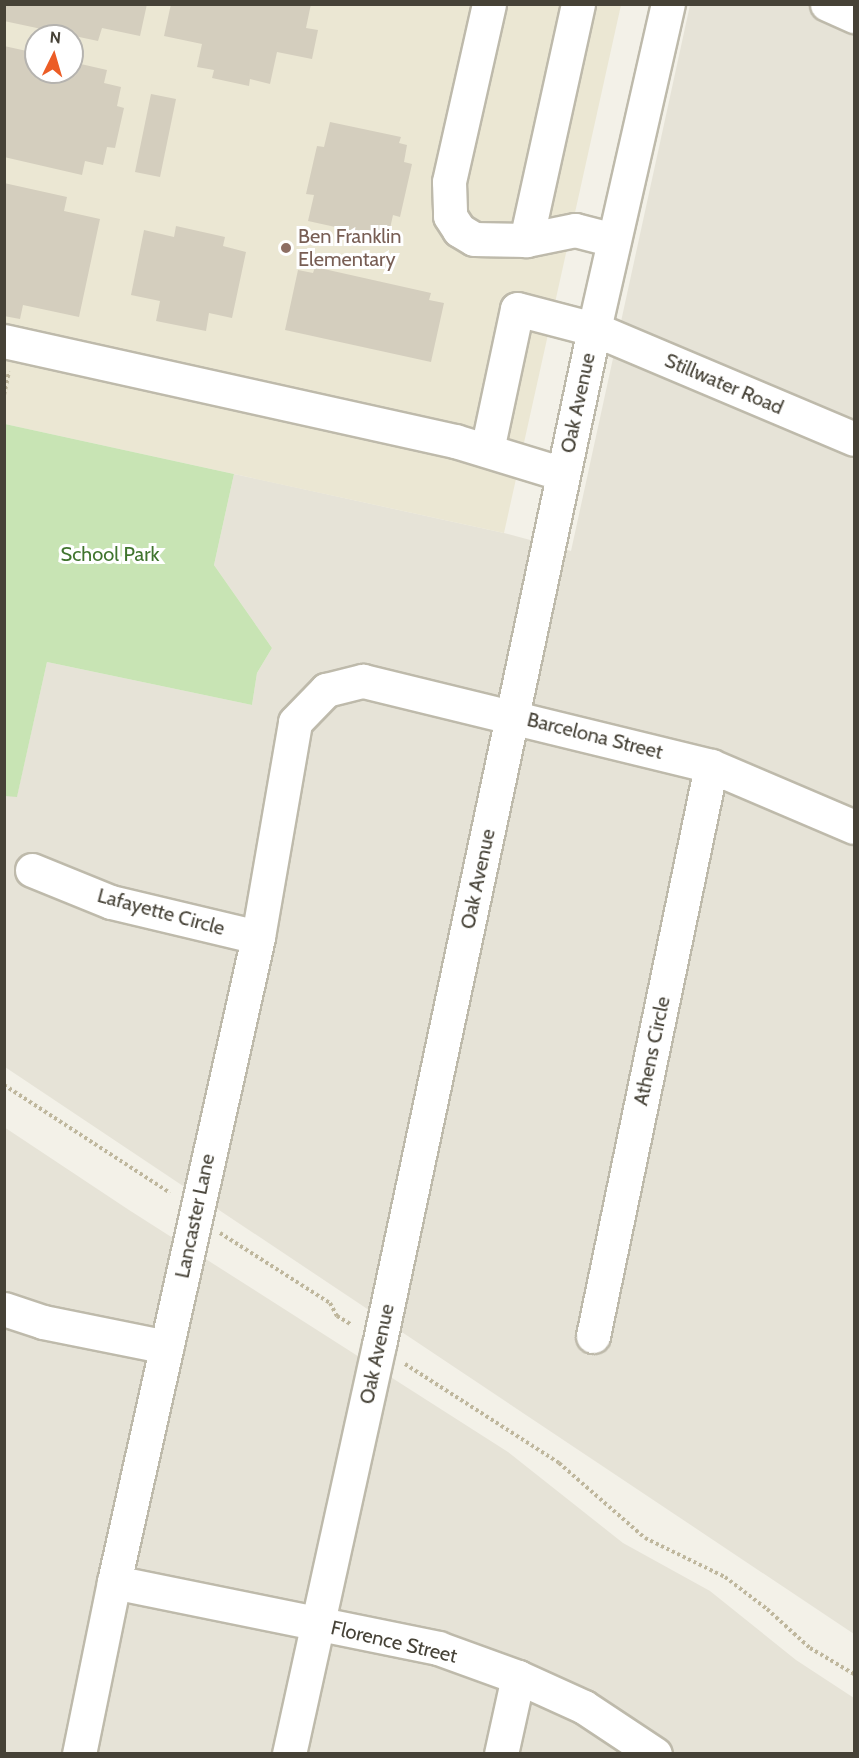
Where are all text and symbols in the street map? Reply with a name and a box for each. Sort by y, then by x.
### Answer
north arrow [24,24,84,84]
text: N [49,28,62,48]
place label: Ben Franklin Elementary [298,225,401,272]
marker: Ben Franklin Elementary [279,241,293,255]
street label: Stillwater Road [661,348,787,420]
street label: Oak Avenue [556,351,600,455]
park label: School Park [61,542,159,566]
street label: Barcelona Street [525,708,665,764]
street label: Oak Avenue [456,827,500,931]
street label: Lafayette Circle [95,883,227,941]
street label: Athens Circle [629,994,675,1108]
street label: Lancaster Lane [170,1152,220,1280]
street label: Oak Avenue [355,1302,399,1406]
street label: Florence Street [329,1616,459,1668]

